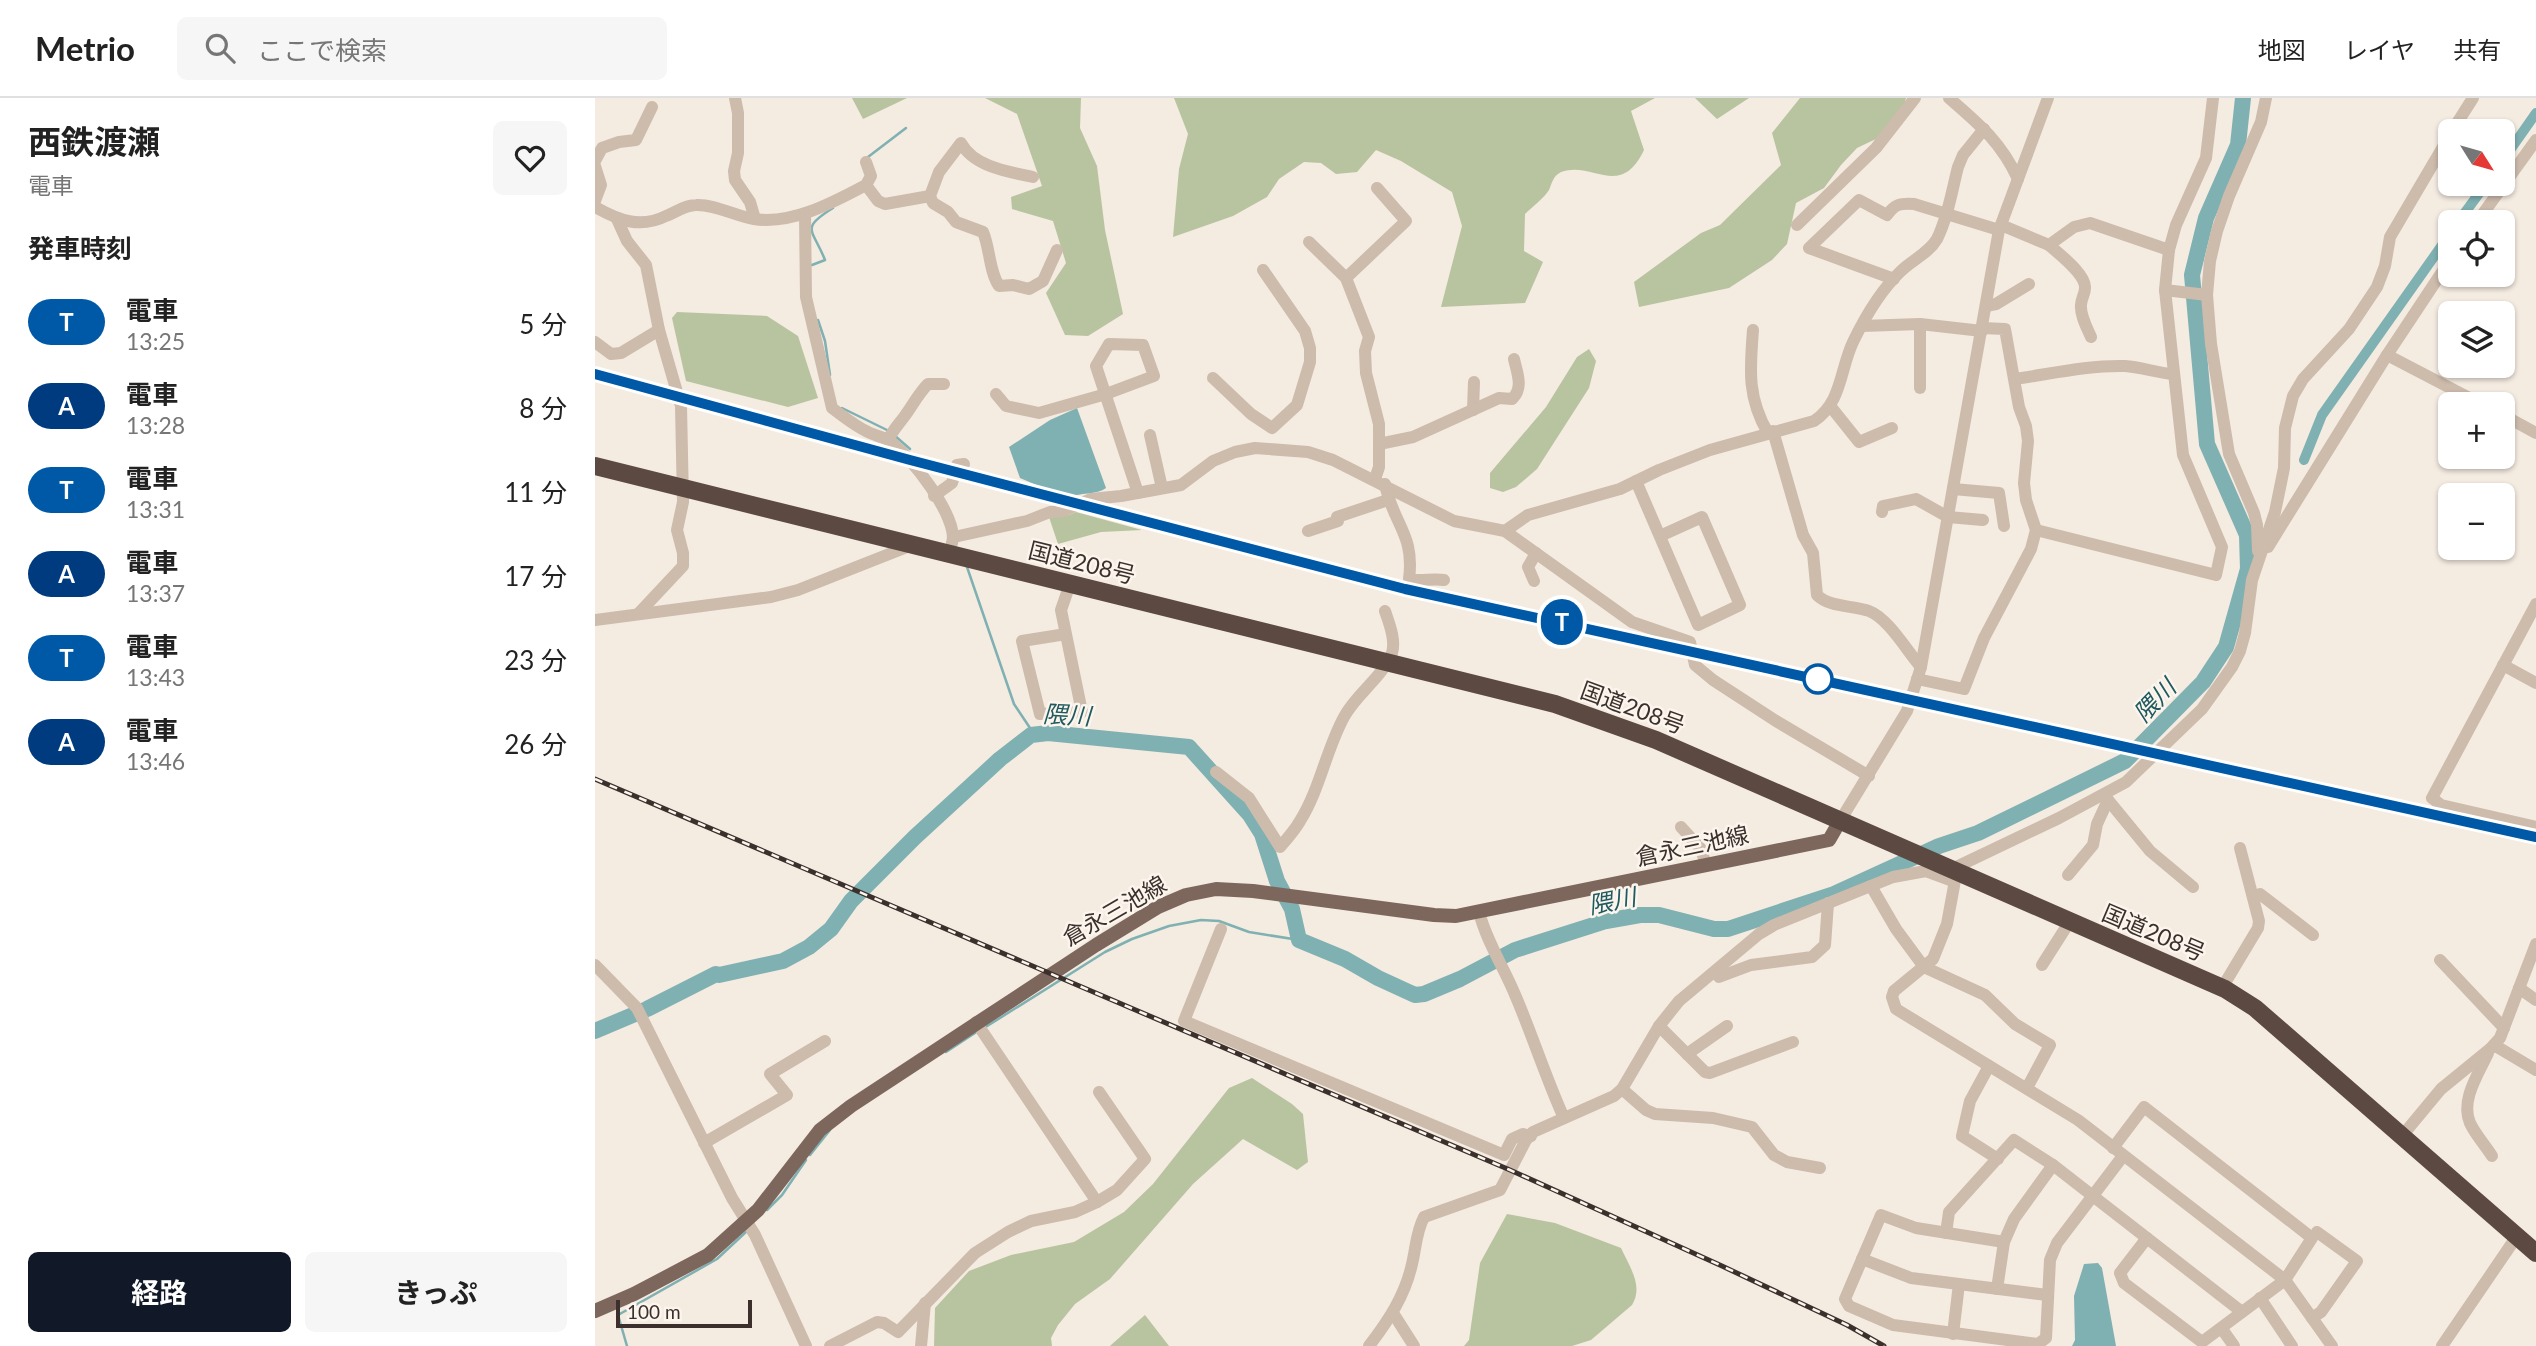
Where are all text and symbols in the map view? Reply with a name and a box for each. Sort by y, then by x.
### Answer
search box [177,17,667,80]
text: Metrio [35,28,135,68]
icon: search [201,29,239,67]
text: ここで検索 [257,34,387,66]
text: 地図 [2258,35,2306,64]
text: レイヤ [2344,35,2415,64]
text: 共有 [2453,35,2501,64]
north arrow [2438,119,2515,196]
map controls [2438,119,2515,560]
text: 西鉄渡瀬 [28,121,160,161]
button: heart [493,121,567,195]
text: 電車 [28,171,74,199]
button: locate [2438,210,2515,287]
text: 発車時刻 [28,232,132,264]
text: 電車 [126,294,178,326]
button: layers [2438,301,2515,378]
text: T [59,307,74,336]
text: 5 分 [519,308,567,340]
text: 13:25 [126,327,185,355]
text: 電車 [126,378,178,410]
text: A [58,391,75,420]
text: 8 分 [519,392,567,424]
button: + [2438,392,2515,469]
text: 13:28 [126,411,185,439]
text: 電車 [126,462,178,494]
text: T [59,475,74,504]
text: 11 分 [504,476,567,508]
button: − [2438,483,2515,560]
text: 13:31 [126,495,185,523]
street label: 国道208号 [1026,535,1138,589]
text: 電車 [126,546,178,578]
text: A [58,559,75,588]
text: 17 分 [504,560,567,592]
text: 13:37 [126,579,185,607]
line badge: T [1539,599,1585,645]
text: T [1555,607,1569,636]
text: 電車 [126,630,178,662]
text: T [59,643,74,672]
text: 23 分 [504,644,567,676]
text: 13:43 [126,663,185,691]
unlabelled marker [1803,664,1833,694]
water label: 隈川 [2127,671,2183,727]
street label: 国道208号 [1577,675,1689,739]
water label: 隈川 [1042,698,1095,730]
text: 電車 [126,714,178,746]
text: A [58,727,75,756]
text: 26 分 [504,728,567,760]
text: 13:46 [126,747,185,775]
street label: 倉永三池線 [1633,819,1751,871]
street label: 倉永三池線 [1057,869,1171,951]
water label: 隈川 [1586,881,1641,919]
street label: 国道208号 [2098,898,2210,966]
button: 経路 [28,1252,291,1332]
button: きっぷ [305,1252,567,1332]
scale bar [616,1297,753,1329]
text: 100 m [627,1300,681,1323]

